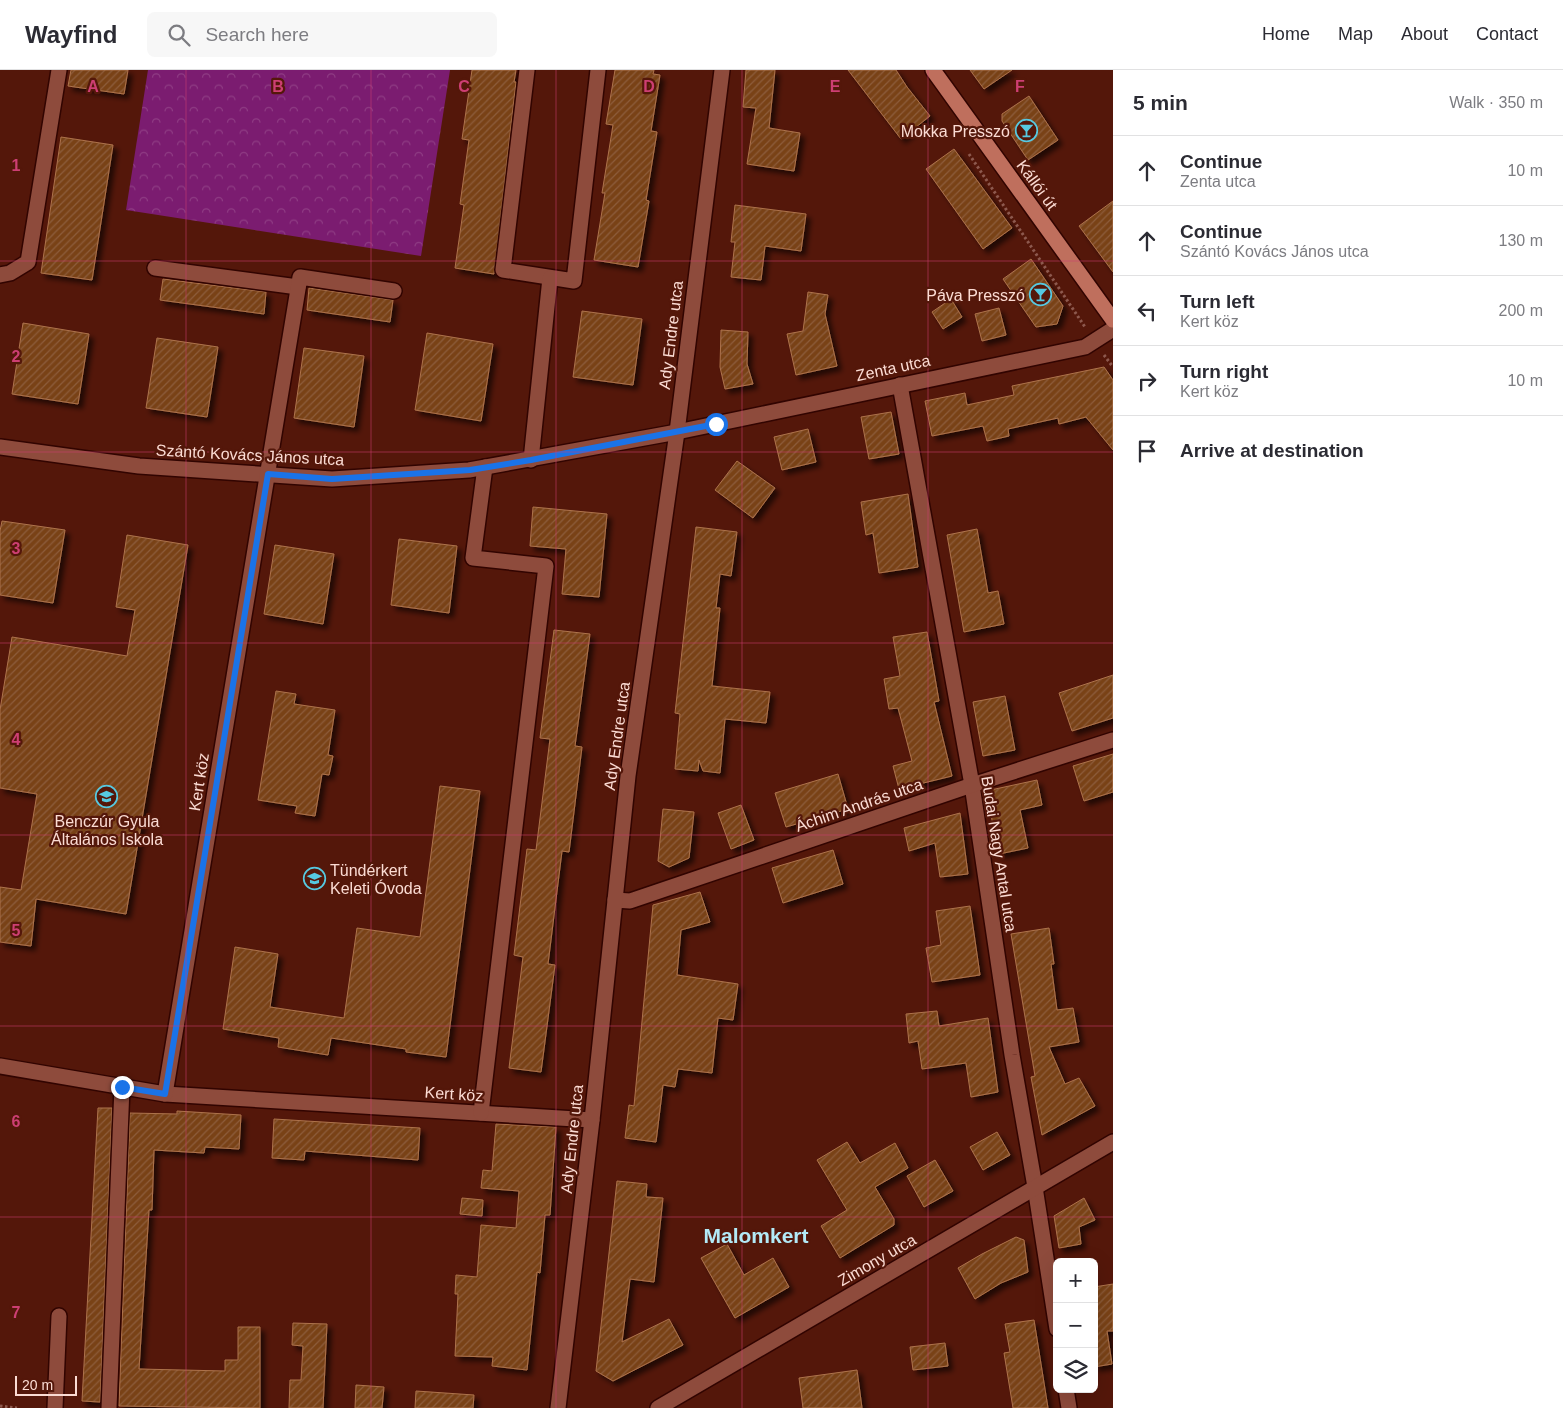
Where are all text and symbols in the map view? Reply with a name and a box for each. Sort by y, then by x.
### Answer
search box [147,12,497,57]
text: Wayfind [25,21,117,48]
icon: search [165,21,193,49]
text: Search here [205,24,309,45]
text: Home [1262,24,1310,44]
text: Map [1338,24,1373,44]
text: About [1401,24,1448,44]
text: Contact [1476,24,1538,44]
text: A [87,78,99,95]
text: B [272,78,284,95]
text: C [458,78,470,95]
text: D [643,78,655,95]
text: E [830,78,841,95]
text: F [1015,78,1025,95]
text: 5 min [1133,91,1188,114]
text: Walk · 350 m [1449,94,1543,111]
bar icon: Mokka Presszó [1014,119,1038,143]
place label: Mokka Presszó [901,123,1010,140]
text: Continue [1180,151,1262,172]
text: 1 [12,157,21,174]
street label: Kállói út [1013,157,1061,213]
icon: ahead [1133,157,1161,185]
text: 10 m [1507,162,1543,179]
text: Zenta utca [1180,173,1256,190]
text: Continue [1180,221,1262,242]
icon: ahead [1133,227,1161,255]
text: 130 m [1499,232,1543,249]
text: Szántó Kovács János utca [1180,243,1369,260]
street label: Ady Endre utca [656,280,686,390]
bar icon: Páva Presszó [1029,283,1053,307]
place label: Páva Presszó [926,287,1025,304]
text: Turn left [1180,291,1255,312]
icon: left [1133,297,1161,325]
text: 200 m [1499,302,1543,319]
text: Kert köz [1180,313,1239,330]
text: 2 [12,348,21,365]
street label: Zenta utca [854,352,932,384]
text: Turn right [1180,361,1268,382]
icon: right [1133,367,1161,395]
text: 10 m [1507,372,1543,389]
text: Kert köz [1180,383,1239,400]
route start [705,413,728,436]
icon: arrive [1133,437,1161,465]
text: Arrive at destination [1180,440,1364,461]
street label: Szántó Kovács János utca [155,442,345,468]
text: 3 [12,540,21,557]
street label: Ady Endre utca [601,681,633,791]
text: 4 [12,731,21,748]
street label: Kert köz [186,752,212,812]
street label: Áchim András utca [793,774,925,835]
street label: Budai Nagy Antal utca [978,775,1020,933]
school or university icon: Benczúr Gyula Általános Iskola [95,785,119,809]
place label: Benczúr Gyula Általános Iskola [51,813,163,848]
place label: Tündérkert Keleti Óvoda [330,862,422,897]
school or university icon: Tündérkert Keleti Óvoda [302,867,326,891]
text: 5 [12,922,21,939]
route end [111,1076,134,1099]
street label: Kert köz [424,1083,484,1105]
street label: Ady Endre utca [558,1084,586,1194]
text: 6 [12,1113,21,1130]
district label: Malomkert [703,1224,809,1247]
street label: Zimony utca [835,1231,919,1289]
map controls [1053,1258,1098,1393]
button: + [1053,1258,1098,1303]
button: − [1053,1303,1098,1348]
text: 7 [12,1304,21,1321]
button: layers [1053,1348,1098,1393]
scale bar [15,1373,78,1396]
text: 20 m [22,1377,53,1393]

